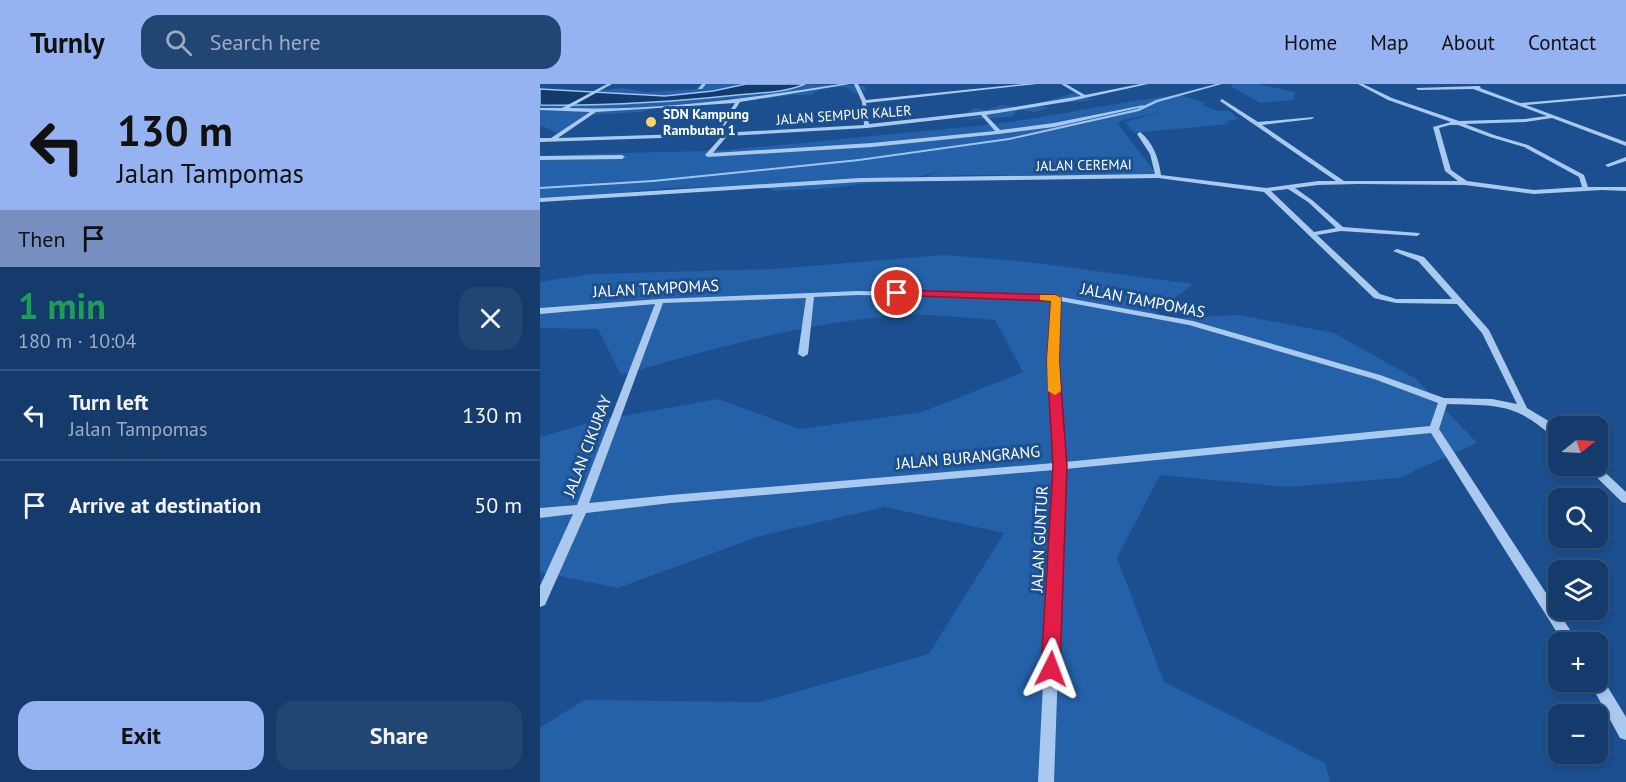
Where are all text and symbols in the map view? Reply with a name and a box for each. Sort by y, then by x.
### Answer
search box [141,15,561,69]
text: Turnly [30,24,105,61]
icon: search [162,26,195,59]
text: Search here [210,28,321,56]
text: Home [1284,29,1337,56]
text: Map [1370,29,1409,56]
text: About [1442,29,1495,56]
text: Contact [1528,29,1596,56]
street label: JALAN SEMPUR KALER [775,101,912,129]
text: 130 m [117,103,233,158]
place label: SDN Kampung Rambutan 1 [663,105,749,139]
icon: left [18,108,96,186]
marker: SDN Kampung Rambutan 1 [644,115,658,129]
street label: JALAN CEREMAI [1035,155,1132,175]
text: Jalan Tampomas [117,156,304,190]
icon: arrive [77,222,110,255]
text: Then [18,225,65,253]
pin [871,267,922,318]
street label: JALAN TAMPOMAS [591,275,720,301]
icon: arrive [880,276,913,309]
street label: JALAN TAMPOMAS [1078,278,1207,322]
text: 1 min [18,282,106,329]
button: close [459,287,522,350]
text: 180 m · 10:04 [18,328,136,354]
text: Turn left [69,388,149,416]
street label: JALAN CIKURAY [558,392,616,501]
icon: left [18,399,51,432]
text: 130 m [462,401,522,429]
text: Jalan Tampomas [69,416,207,442]
north arrow [1548,416,1608,476]
map controls [1548,416,1608,764]
street label: JALAN BURANGRANG [894,441,1041,473]
street label: JALAN GUNTUR [1026,485,1052,594]
button: search [1548,488,1608,548]
icon: arrive [18,489,51,522]
text: Arrive at destination [69,491,261,519]
text: 50 m [474,491,522,519]
button: layers [1548,560,1608,620]
button: + [1548,632,1608,692]
position arrow [1019,637,1083,701]
button: Exit [18,701,264,770]
button: Share [276,701,522,770]
button: − [1548,704,1608,764]

